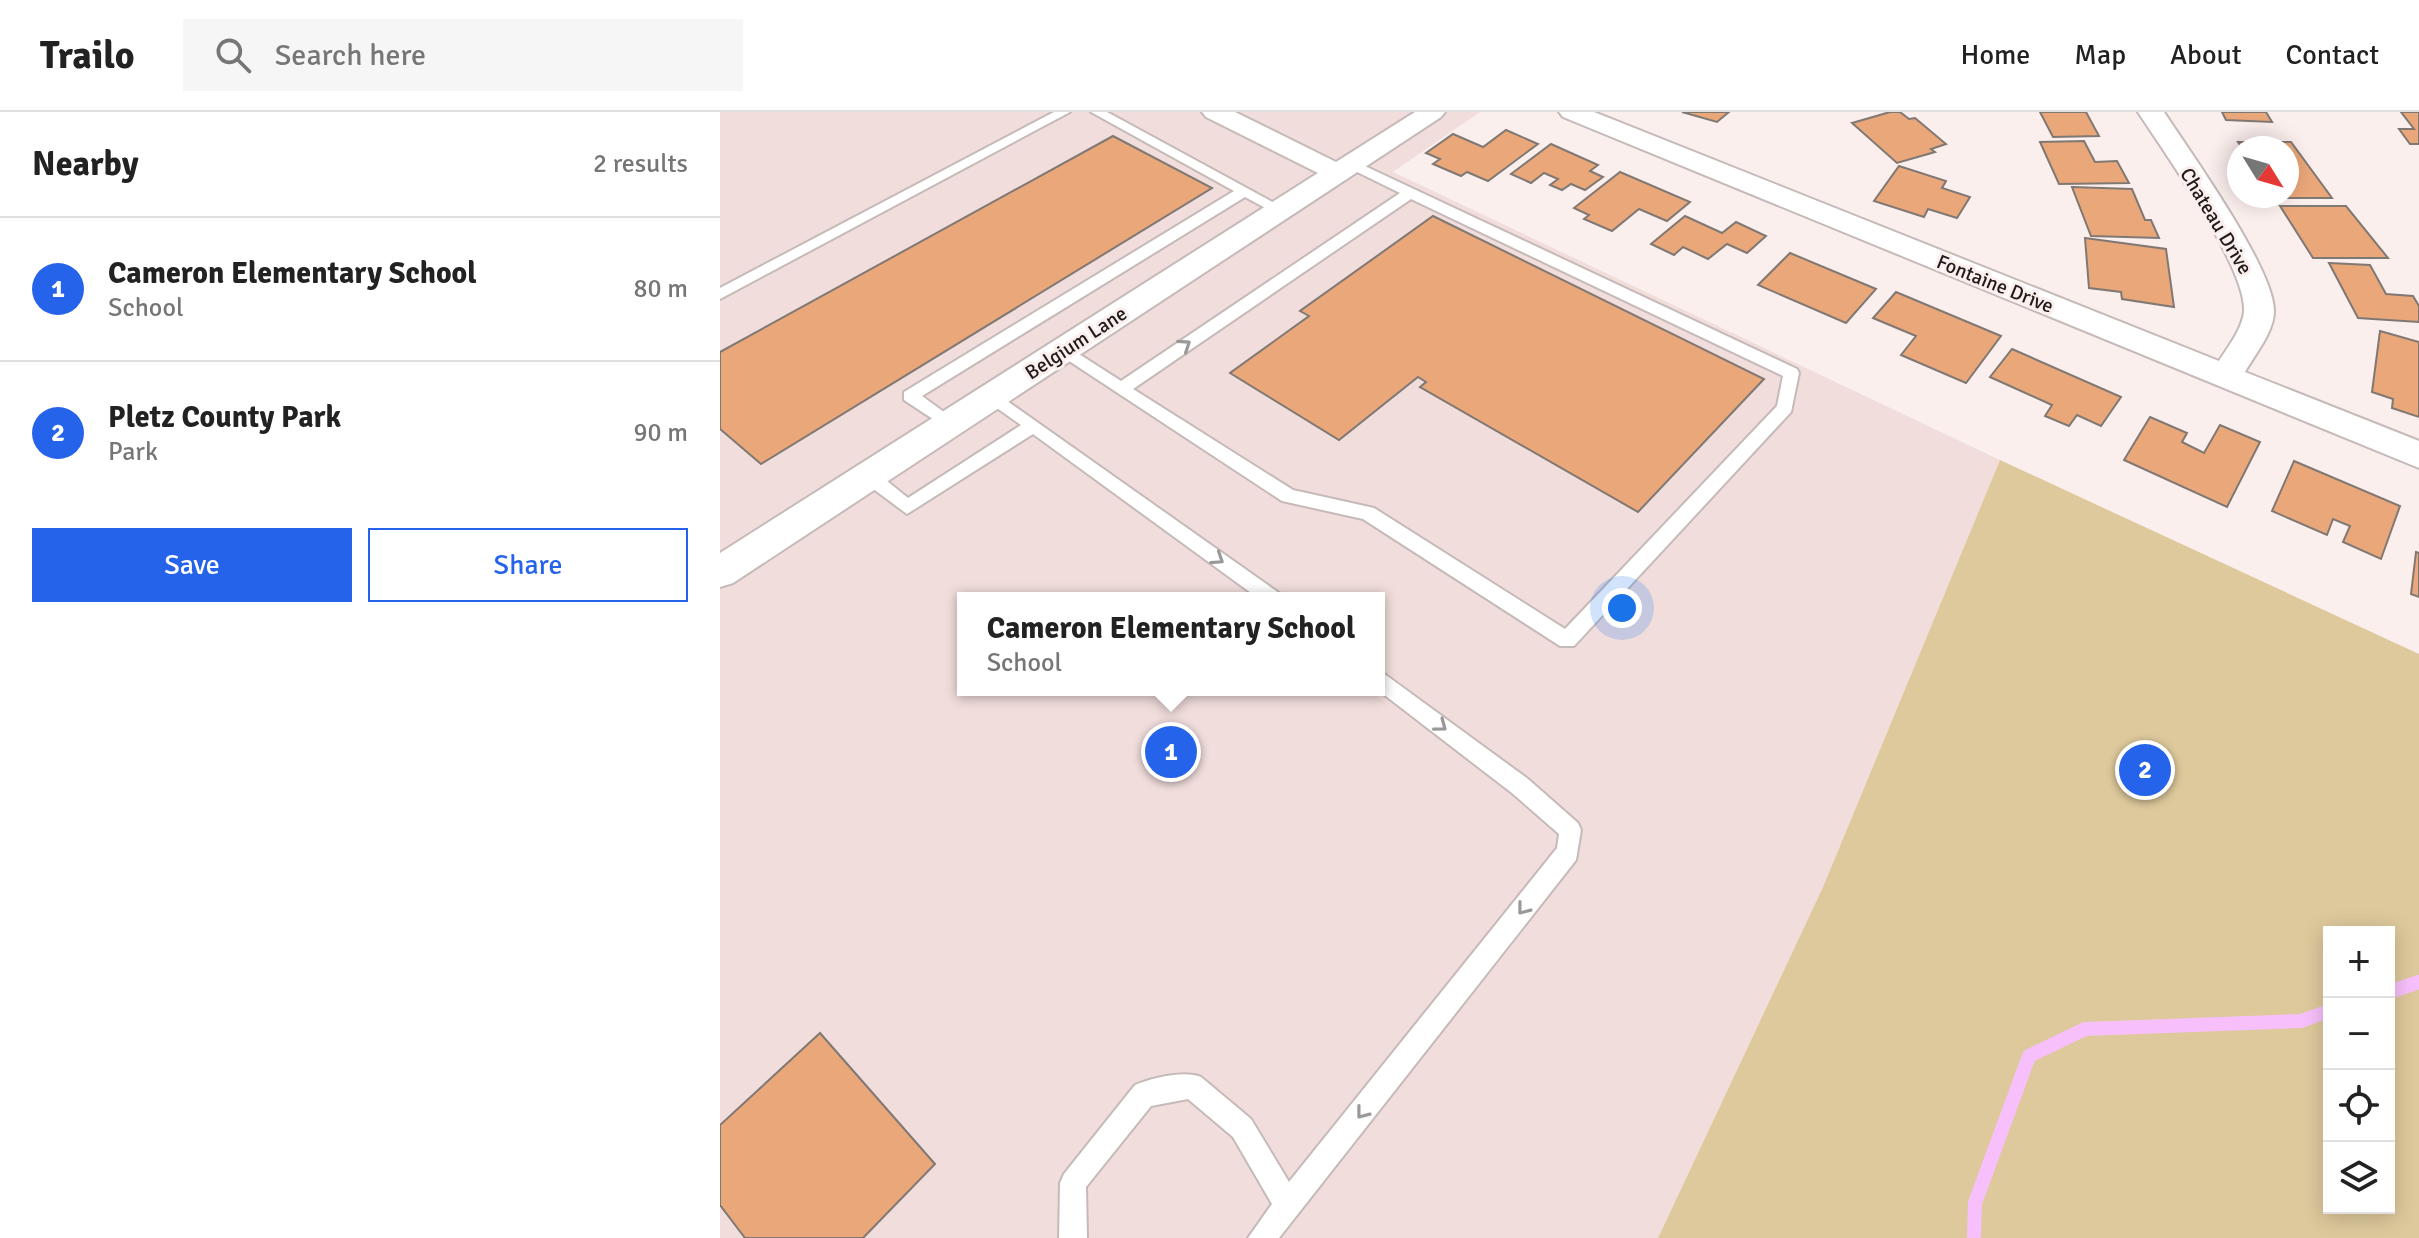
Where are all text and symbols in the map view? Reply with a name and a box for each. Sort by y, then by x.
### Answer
search box [183,19,743,91]
text: Trailo [40,32,135,79]
icon: search [211,33,255,77]
text: Search here [275,37,426,74]
text: Home [1961,38,2030,72]
text: Map [2074,38,2126,72]
text: About [2170,38,2242,72]
text: Contact [2286,38,2379,72]
north arrow [2227,136,2299,208]
text: Nearby [32,143,139,185]
text: 2 results [593,148,688,180]
street label: Chateau Drive [2174,163,2258,279]
street label: Fontaine Drive [1933,249,2057,319]
text: Cameron Elementary School [108,255,477,292]
text: 1 [51,273,65,305]
text: 80 m [633,273,688,305]
text: School [108,292,184,324]
street label: Belgium Lane [1020,301,1132,385]
one-way arrow [1177,340,1191,355]
text: Pletz County Park [108,399,341,436]
text: 2 [51,417,65,449]
text: 90 m [633,417,688,449]
text: Park [108,436,158,468]
button: Save [32,528,352,602]
button: Share [368,528,688,602]
one-way arrow [1210,549,1224,564]
your location [1602,588,1642,628]
popup [957,592,1385,696]
text: Cameron Elementary School [987,610,1355,647]
text: School [987,647,1062,679]
one-way arrow [1432,717,1447,731]
pin: 1 [1145,722,1197,782]
pin: 2 [2119,740,2171,800]
one-way arrow [1519,900,1533,915]
map controls [2323,926,2395,1214]
button: + [2323,926,2395,998]
button: − [2323,998,2395,1070]
button: locate [2323,1070,2395,1142]
one-way arrow [1358,1104,1372,1119]
button: layers [2323,1142,2395,1214]

